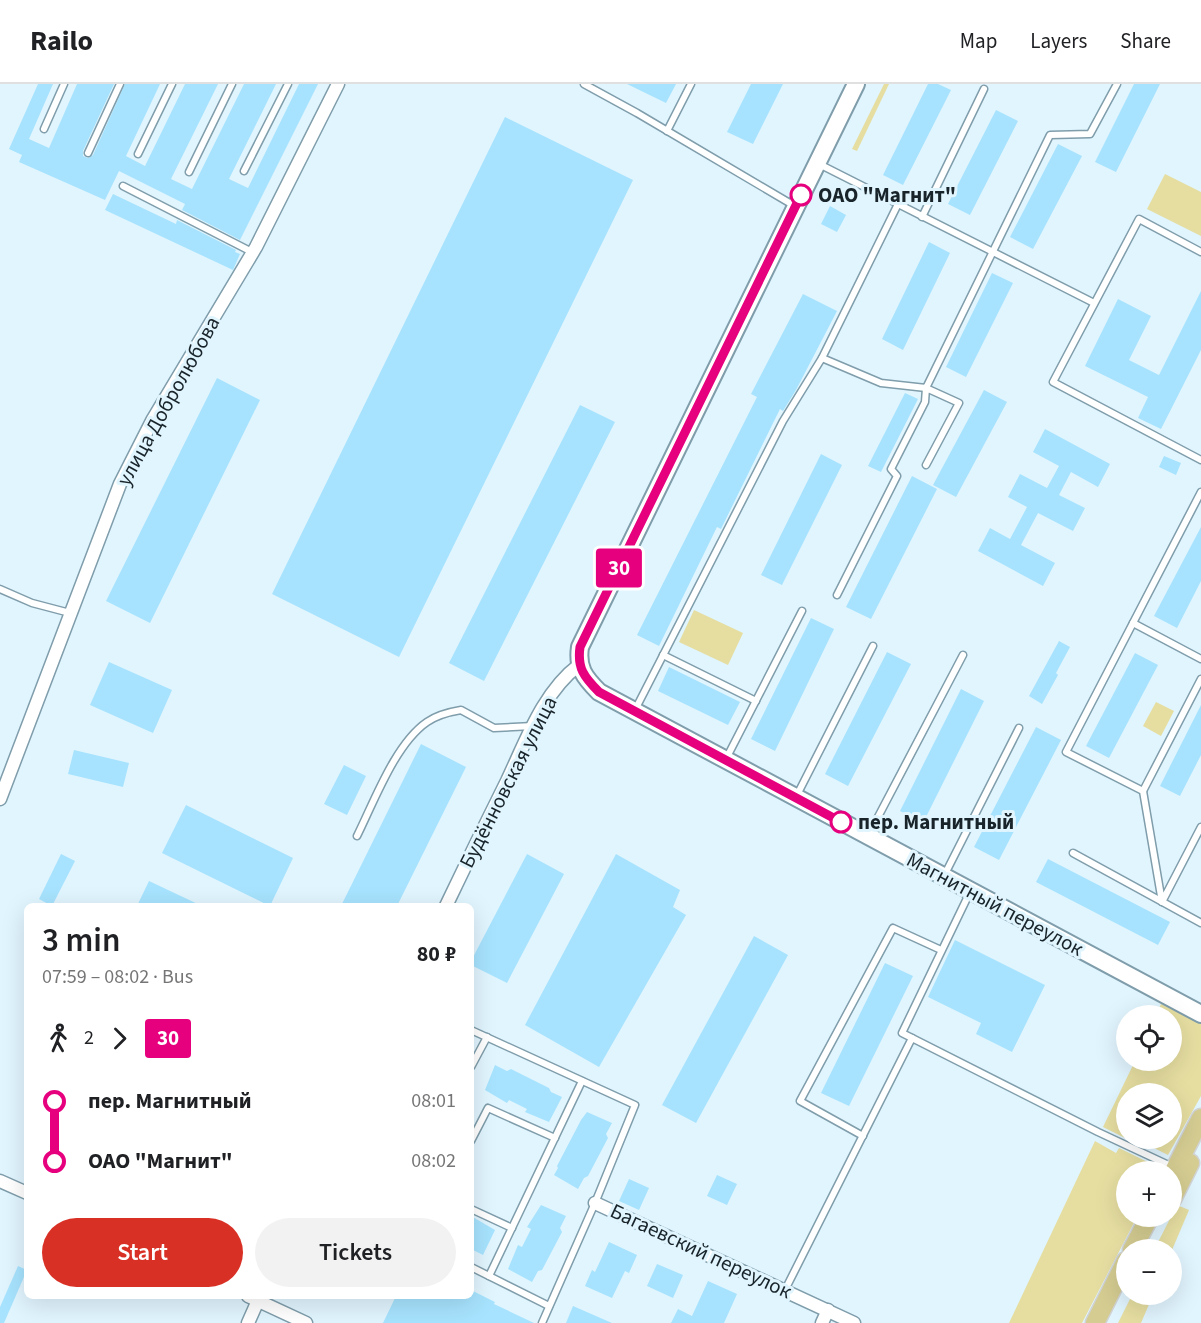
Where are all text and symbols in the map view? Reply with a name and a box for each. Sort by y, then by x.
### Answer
text: Railo [30,21,93,61]
text: Map [960,26,997,56]
text: Layers [1030,26,1087,56]
text: Share [1120,26,1171,56]
place label: ОАО "Магнит" [818,180,956,210]
marker: ОАО "Магнит" [790,184,812,206]
street label: улица Добролюбова [109,311,227,491]
line badge: 30 [592,548,646,588]
text: 30 [608,553,630,583]
street label: Будённовская улица [452,691,564,873]
place label: пер. Магнитный [858,807,1014,837]
marker: пер. Магнитный [830,811,852,833]
street label: Магнитный переулок [901,845,1089,964]
text: 3 min [42,917,120,964]
text: 80 ₽ [417,938,456,970]
text: 07:59 – 08:02 · Bus [42,963,193,991]
map controls [1116,1005,1182,1305]
button: locate [1116,1005,1182,1071]
icon: walk [42,1022,75,1055]
icon: forward [103,1022,136,1055]
text: 30 [157,1023,179,1053]
text: 2 [84,1024,94,1052]
button: layers [1116,1083,1182,1149]
text: пер. Магнитный [88,1085,252,1117]
text: 08:01 [411,1087,456,1115]
text: ОАО "Магнит" [88,1145,233,1177]
text: 08:02 [411,1147,456,1175]
button: + [1116,1161,1182,1227]
street label: Багаевский переулок [605,1196,797,1306]
button: Start [42,1218,243,1287]
button: Tickets [255,1218,456,1287]
button: − [1116,1239,1182,1305]

